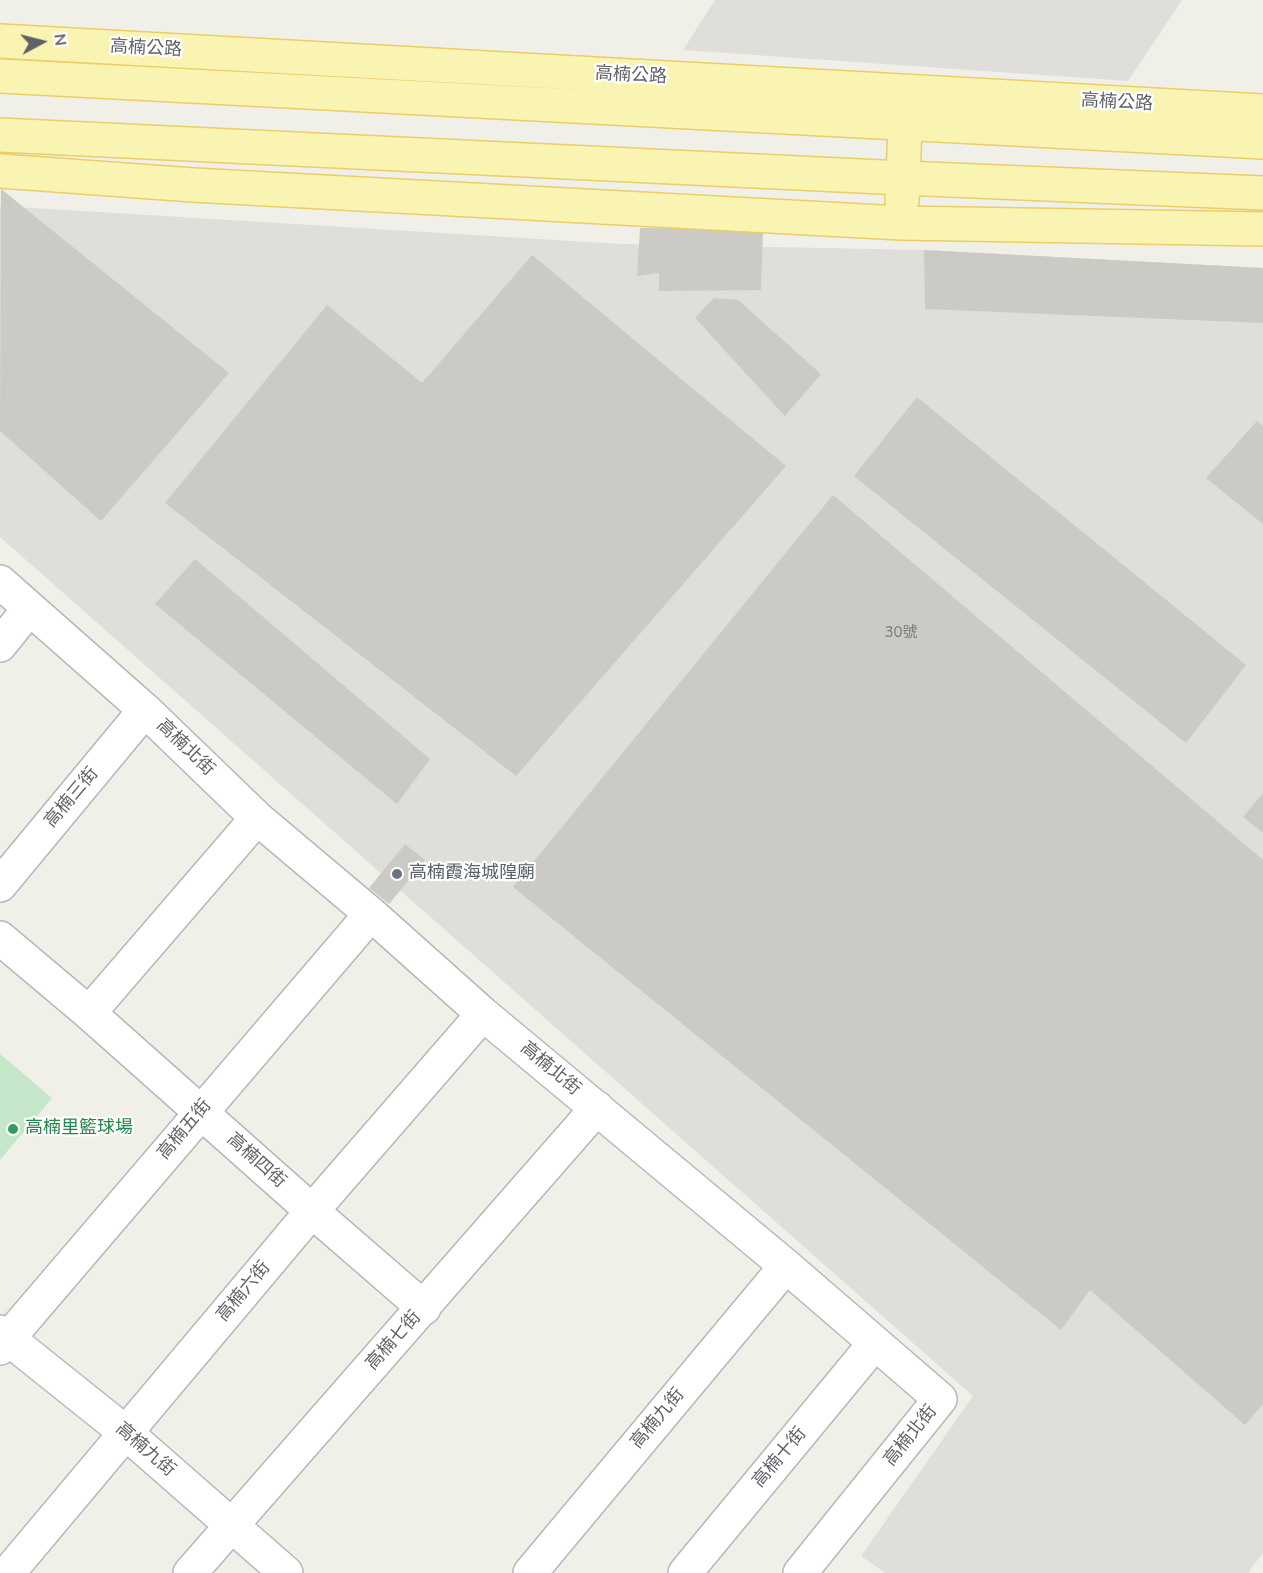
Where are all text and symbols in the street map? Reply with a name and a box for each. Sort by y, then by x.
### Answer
north arrow [12,12,72,72]
text: N [48,33,72,47]
street label: 高楠公路 [109,36,183,62]
street label: 高楠公路 [594,63,668,89]
street label: 高楠公路 [1080,90,1154,116]
house number: 30號 [885,624,917,642]
street label: 高楠北街 [152,715,218,781]
street label: 高楠三街 [41,763,103,833]
place label: 高楠霞海城隍廟 [409,863,535,885]
marker: 高楠霞海城隍廟 [390,867,404,881]
street label: 高楠北街 [515,1038,585,1100]
street label: 高楠五街 [154,1095,216,1165]
place label: 高楠里籃球場 [25,1118,133,1140]
marker: 高楠里籃球場 [6,1122,20,1136]
street label: 高楠四街 [222,1129,290,1193]
street label: 高楠六街 [213,1257,275,1327]
street label: 高楠七街 [362,1307,426,1375]
street label: 高楠九街 [627,1384,689,1454]
street label: 高楠北街 [880,1401,942,1471]
street label: 高楠九街 [111,1418,179,1482]
street label: 高楠十街 [749,1423,811,1493]

